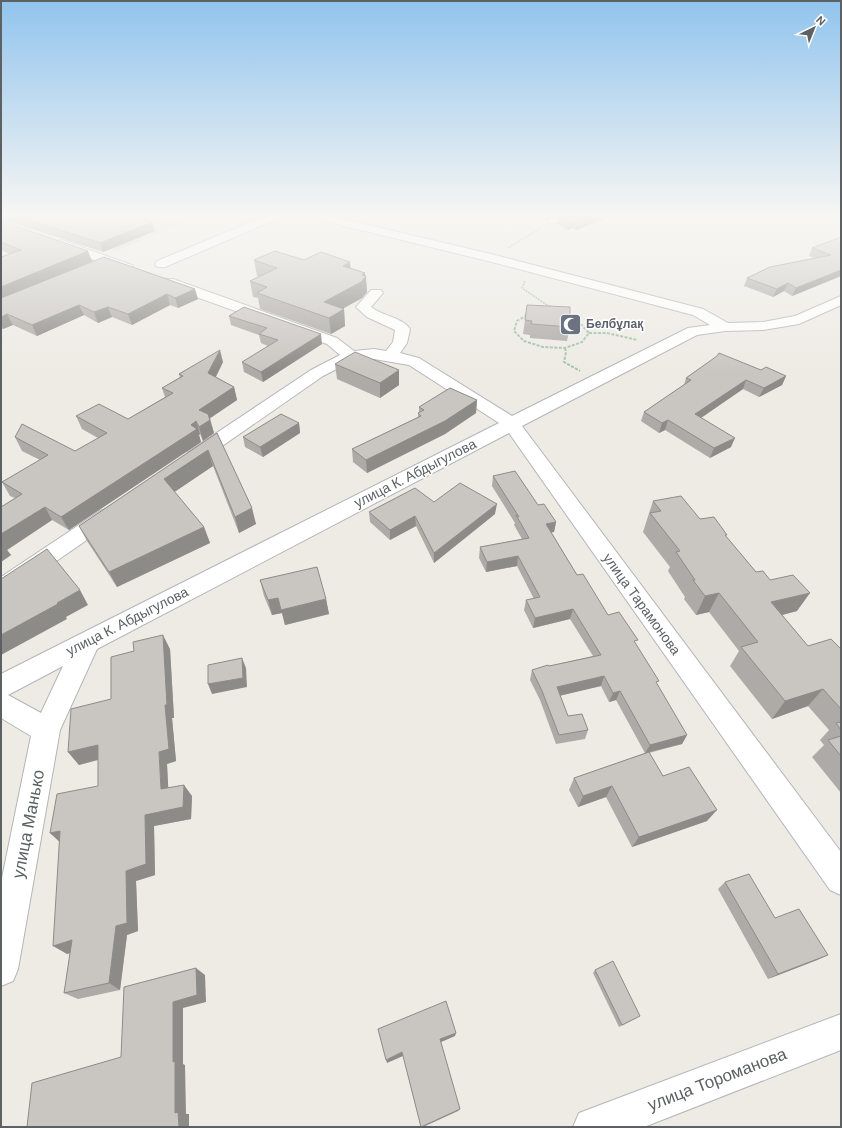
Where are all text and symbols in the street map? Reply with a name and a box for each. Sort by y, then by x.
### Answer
north arrow [794,8,834,48]
text: N [813,13,829,29]
mosque icon: Белбұлақ [558,311,584,337]
place label: Белбұлақ [586,316,643,332]
street label: улица К. Абдыгулова [351,434,479,512]
street label: улица Тарамонова [599,550,685,659]
street label: улица К. Абдыгулова [63,582,191,660]
street label: улица Манько [7,768,49,880]
street label: улица Тороманова [644,1042,790,1116]

